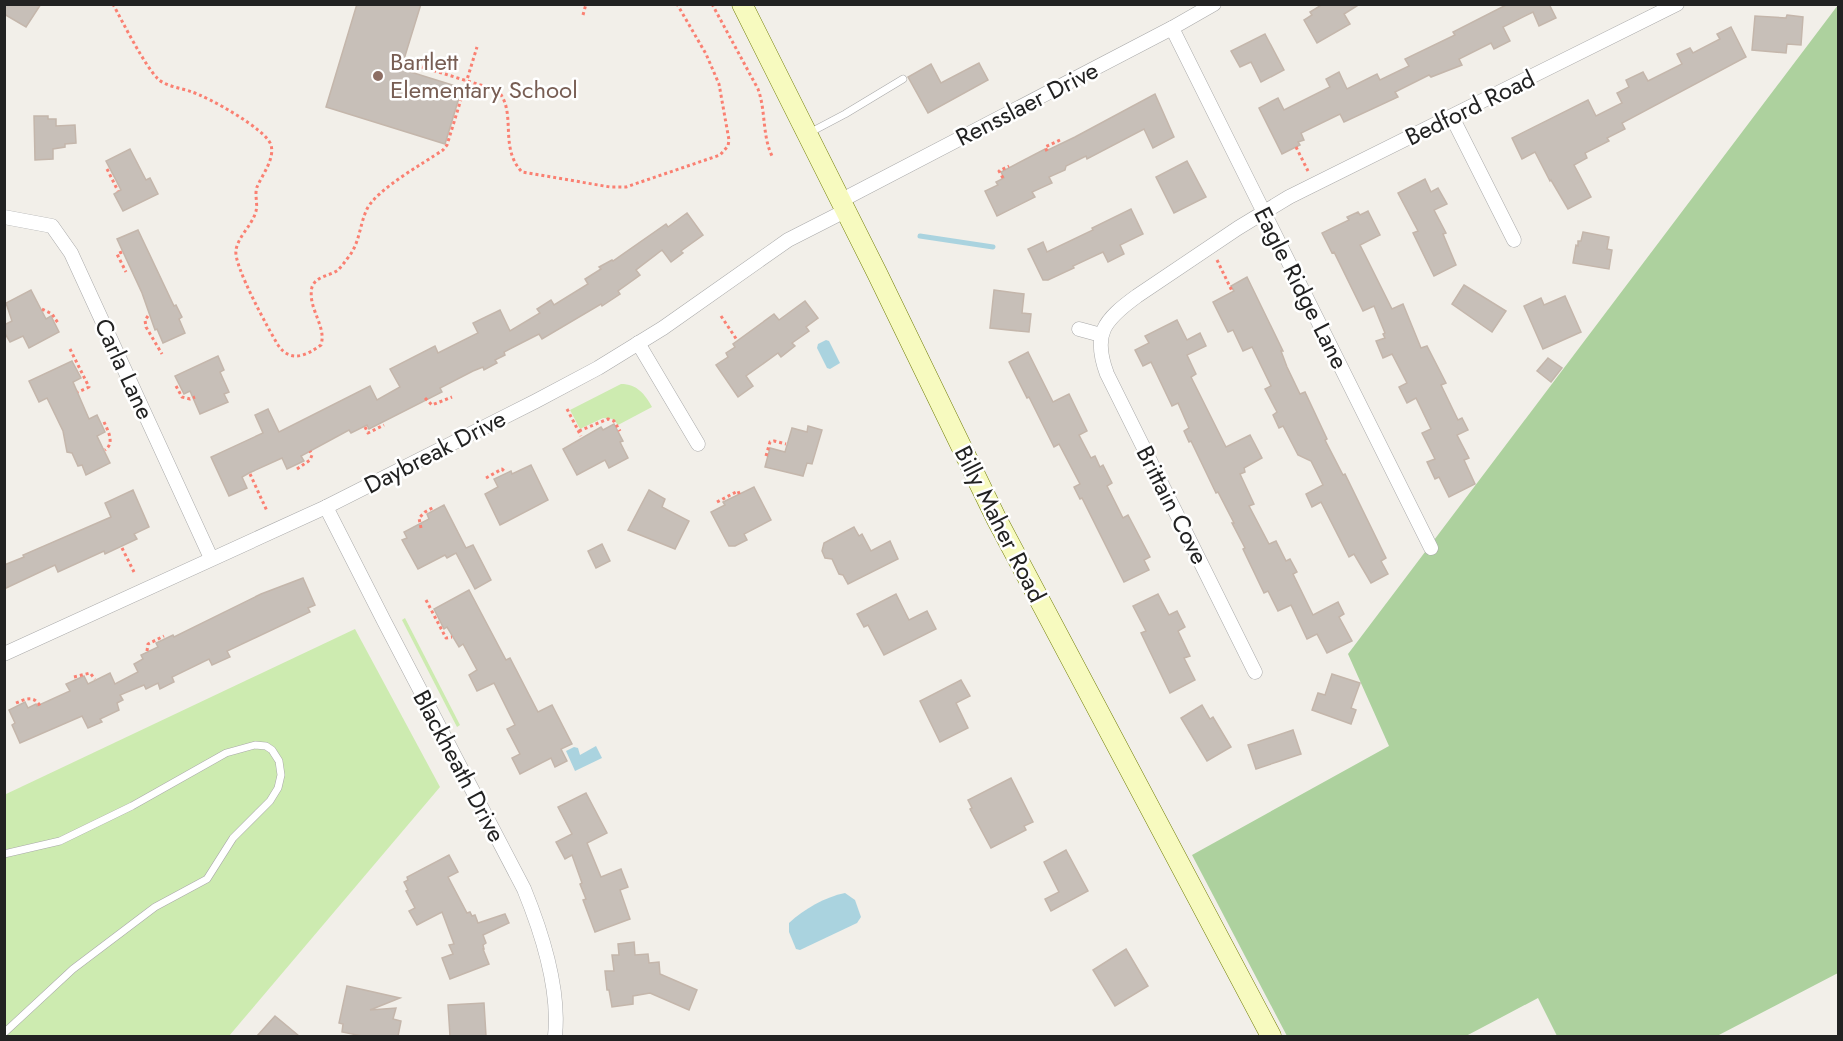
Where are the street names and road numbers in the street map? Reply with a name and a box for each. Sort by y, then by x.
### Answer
street label: Rensslaer Drive [949,53,1104,155]
street label: Bedford Road [1399,61,1540,154]
street label: Eagle Ridge Lane [1246,201,1357,375]
street label: Carla Lane [86,313,163,425]
street label: Daybreak Drive [358,401,512,502]
street label: Billy Maher Road [946,439,1055,608]
street label: Brittain Cove [1128,439,1217,570]
street label: Blackheath Drive [405,683,514,848]

